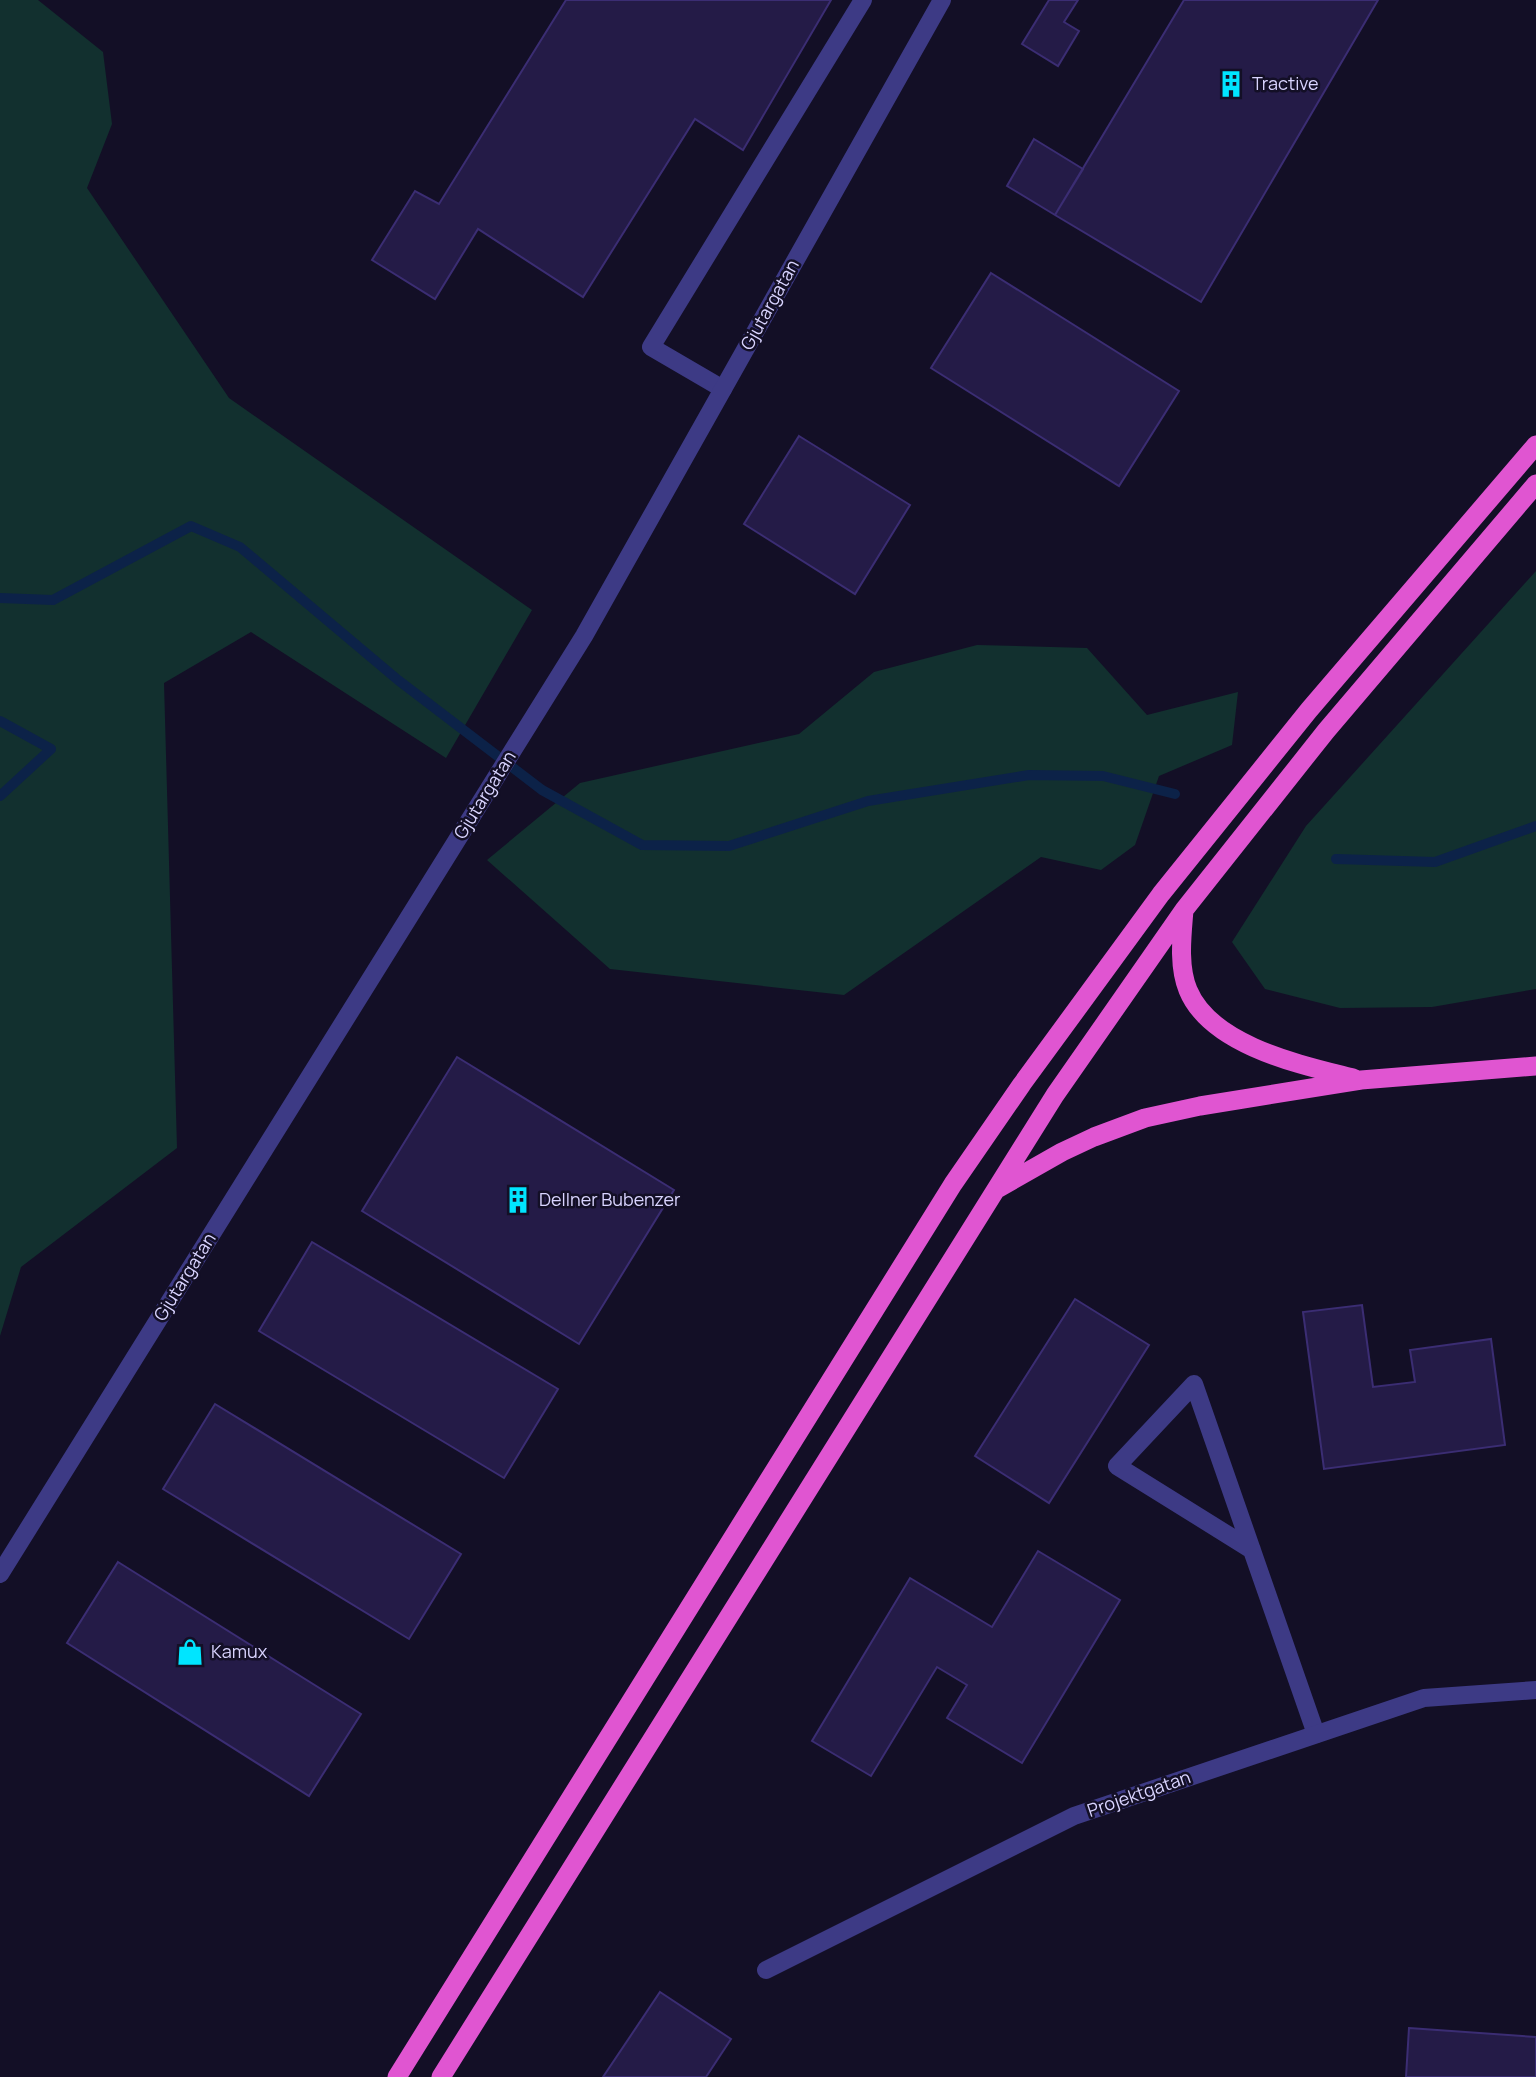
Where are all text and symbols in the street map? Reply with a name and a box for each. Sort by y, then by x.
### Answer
building icon: Tractive [1216,69,1246,99]
place label: Tractive [1252,71,1319,95]
street label: Gjutargatan [734,255,804,354]
street label: Gjutargatan [448,746,521,843]
building icon: Dellner Bubenzer [503,1185,533,1215]
place label: Dellner Bubenzer [539,1187,681,1211]
street label: Gjutargatan [148,1228,221,1325]
shop icon: Kamux [175,1637,205,1667]
place label: Kamux [211,1639,268,1663]
street label: Projektgatan [1084,1764,1193,1822]

